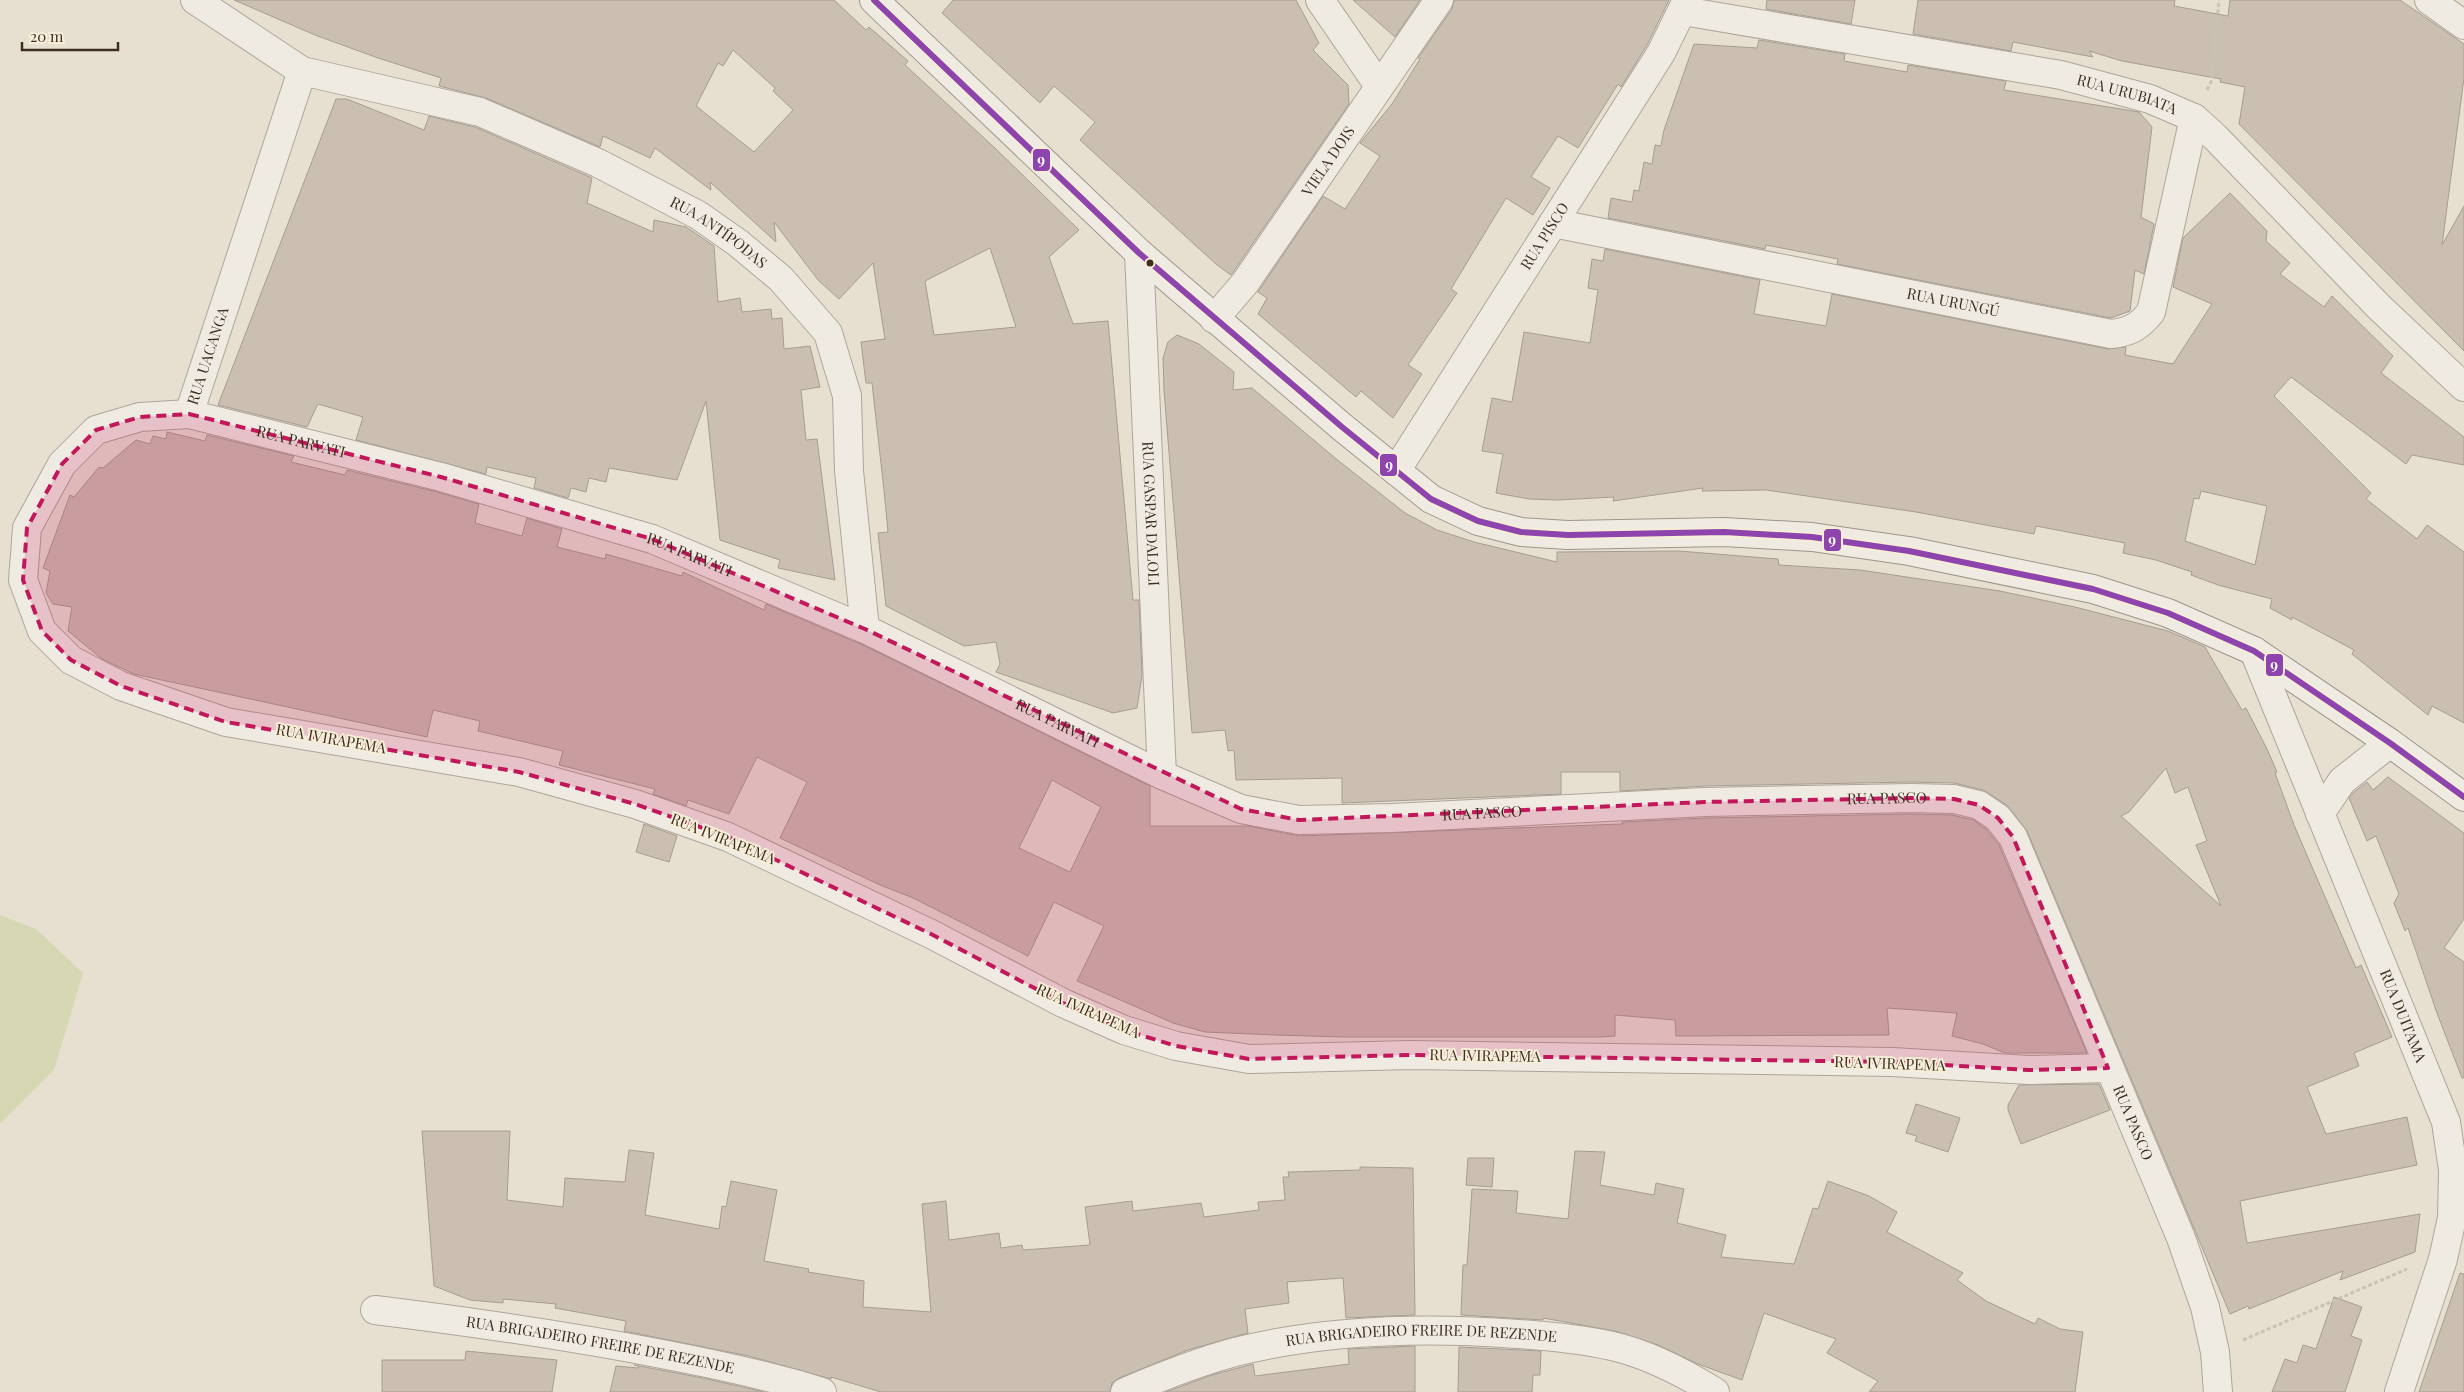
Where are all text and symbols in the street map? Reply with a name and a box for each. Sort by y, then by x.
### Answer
scale bar [22,20,119,52]
text: 20 m [30,26,64,46]
street label: RUA URUBIATA [2075,69,2181,119]
street label: VIELA DOIS [1296,122,1359,201]
line badge: 9 [1032,148,1051,172]
text: 9 [1037,150,1045,169]
street label: RUA ANTÍPODAS [667,191,772,272]
street label: RUA PISCO [1515,198,1573,273]
unlabelled marker [1145,258,1155,268]
street label: RUA URUNGÚ [1905,283,2001,321]
street label: RUA UACANGA [182,304,233,407]
street label: RUA PARVATI [254,420,348,462]
street label: RUA GASPAR DALOLI [1138,441,1165,586]
line badge: 9 [1379,453,1398,477]
text: 9 [1385,455,1393,474]
street label: RUA PARVATI [645,527,736,581]
line badge: 9 [1823,528,1842,552]
text: 9 [1828,530,1836,549]
line badge: 9 [2265,653,2284,677]
text: 9 [2270,655,2278,674]
street label: RUA PARVATI [1013,694,1103,752]
street label: RUA IVIRAPEMA [275,718,388,758]
street label: RUA PASCO [1847,787,1927,808]
street label: RUA PASCO [1442,800,1523,824]
street label: RUA IVIRAPEMA [668,808,779,868]
street label: RUA DUITAMA [2376,966,2432,1066]
street label: RUA IVIRAPEMA [1033,978,1144,1042]
street label: RUA IVIRAPEMA [1429,1044,1541,1066]
street label: RUA IVIRAPEMA [1834,1051,1947,1075]
street label: RUA PASCO [2109,1082,2158,1163]
street label: RUA BRIGADEIRO FREIRE DE REZENDE [465,1311,736,1378]
street label: RUA BRIGADEIRO FREIRE DE REZENDE [1284,1319,1558,1350]

